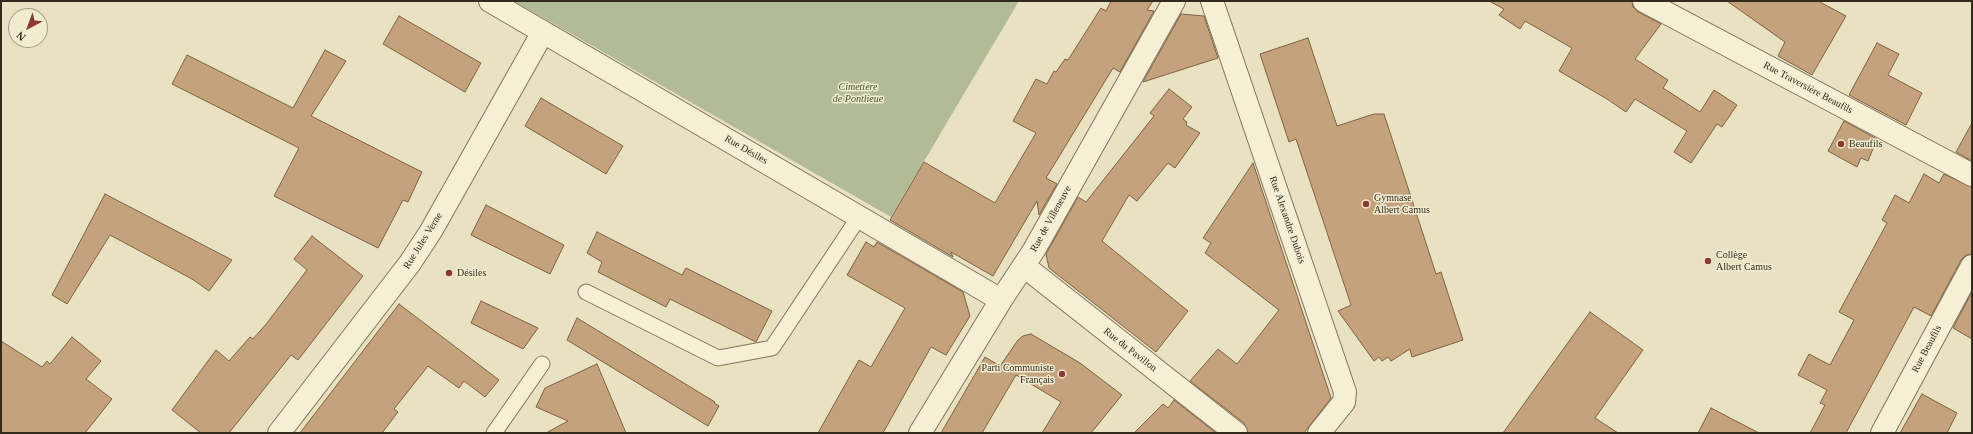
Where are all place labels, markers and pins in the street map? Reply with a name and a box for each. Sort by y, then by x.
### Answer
place label: Beaufils [1849,138,1882,150]
marker: Beaufils [1836,139,1846,149]
place label: Gymnase Albert Camus [1374,192,1430,216]
marker: Gymnase Albert Camus [1361,199,1371,209]
place label: Collège Albert Camus [1716,249,1772,272]
marker: Collège Albert Camus [1703,256,1713,266]
place label: Désiles [457,267,486,279]
marker: Désiles [444,268,454,278]
place label: Parti Communiste Français [982,362,1054,386]
marker: Parti Communiste Français [1057,369,1067,379]

